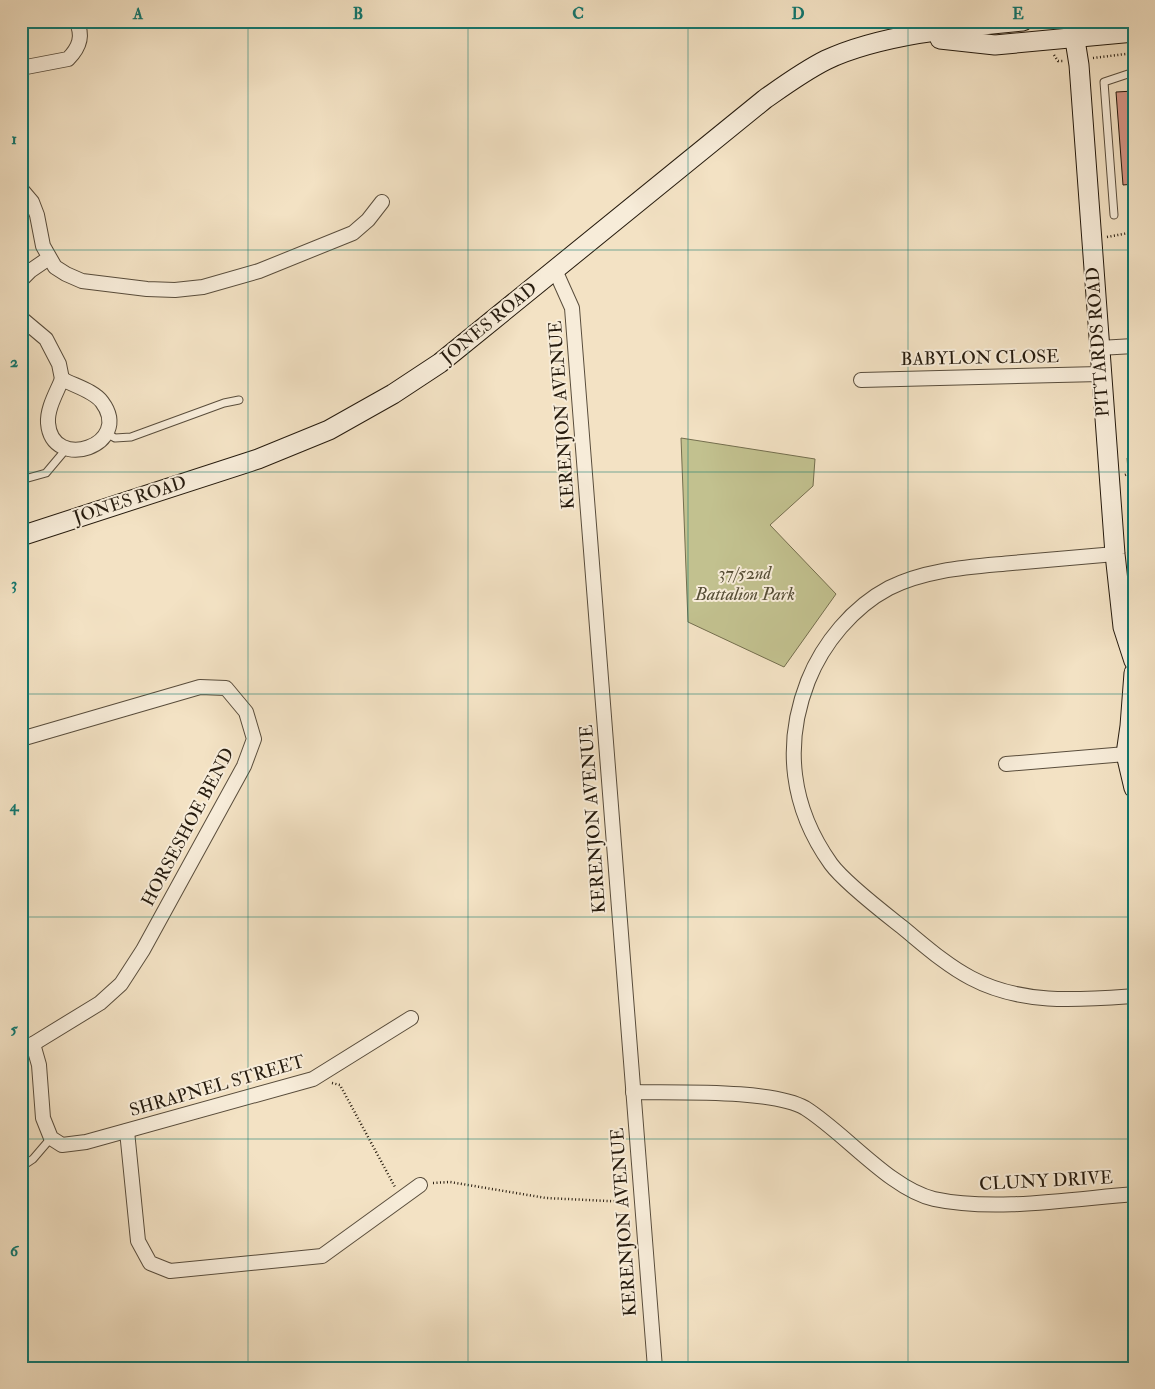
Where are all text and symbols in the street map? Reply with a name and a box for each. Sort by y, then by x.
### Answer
text: A [132,4,144,24]
text: B [353,4,363,24]
text: C [572,4,584,24]
text: D [791,4,805,24]
text: E [1012,4,1024,24]
text: 1 [11,129,17,149]
street label: PITTARDS ROAD [1081,266,1115,418]
street label: JONES ROAD [435,277,542,370]
street label: KERENJON AVENUE [544,320,580,510]
street label: BABYLON CLOSE [901,345,1059,371]
text: 2 [10,352,18,372]
street label: JONES ROAD [70,471,189,529]
park label: 37/52nd Battalion Park [694,562,795,606]
text: 3 [11,574,17,594]
street label: KERENJON AVENUE [575,724,611,914]
street label: HORSESHOE BEND [136,744,240,910]
text: 4 [9,796,20,816]
text: 5 [10,1019,18,1039]
street label: SHRAPNEL STREET [127,1050,308,1122]
street label: KERENJON AVENUE [606,1127,642,1317]
street label: CLUNY DRIVE [979,1166,1113,1196]
text: 6 [10,1241,20,1261]

